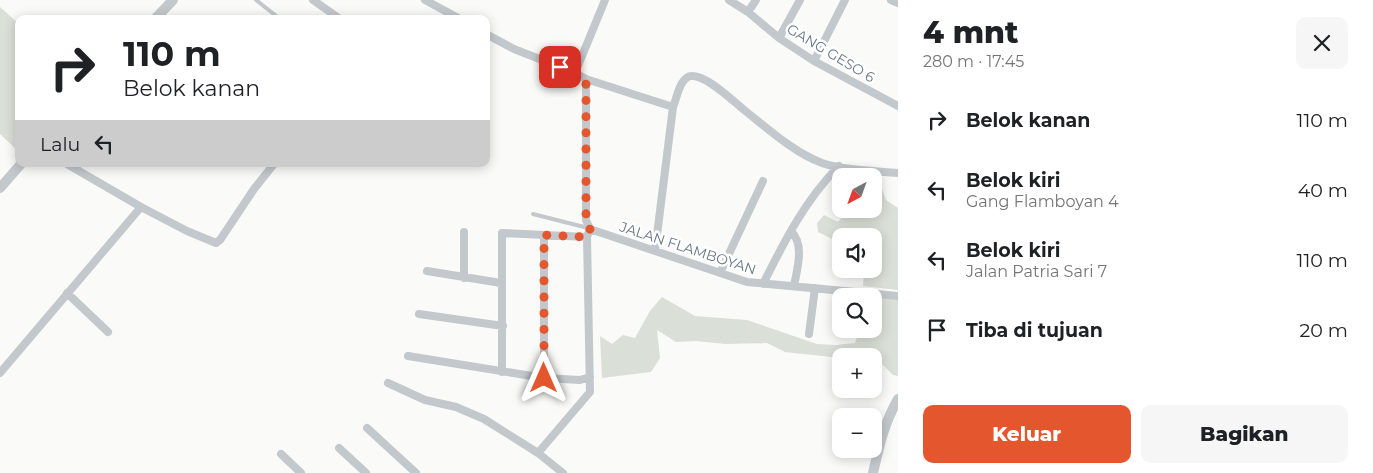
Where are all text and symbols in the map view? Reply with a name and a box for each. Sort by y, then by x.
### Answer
text: 4 mnt [923,14,1018,51]
button: close [1296,17,1348,69]
street label: GANG GESO 6 [784,20,879,87]
text: 110 m [123,32,221,75]
icon: right [40,35,105,100]
pin [539,46,581,88]
text: 280 m · 17:45 [923,52,1024,71]
icon: arrive [546,53,574,81]
text: Belok kanan [123,75,260,102]
icon: right [923,106,951,134]
text: Belok kanan [966,109,1090,132]
text: 110 m [1297,109,1348,132]
icon: left [90,130,118,158]
text: Lalu [40,133,80,156]
north arrow [832,168,882,218]
map controls [832,168,882,458]
text: Belok kiri [966,169,1061,192]
icon: left [923,176,951,204]
text: 40 m [1298,179,1348,202]
text: Gang Flamboyan 4 [966,192,1119,211]
street label: JALAN FLAMBOYAN [617,217,758,279]
button: sound [832,228,882,278]
text: Belok kiri [966,239,1061,262]
icon: left [923,246,951,274]
text: 110 m [1297,249,1348,272]
text: Jalan Patria Sari 7 [966,262,1107,281]
button: search [832,288,882,338]
icon: arrive [923,316,951,344]
text: Tiba di tujuan [966,319,1103,342]
text: 20 m [1300,319,1348,342]
button: + [832,348,882,398]
position arrow [517,351,569,403]
button: Keluar [923,405,1131,463]
button: Bagikan [1141,405,1348,463]
button: − [832,408,882,458]

